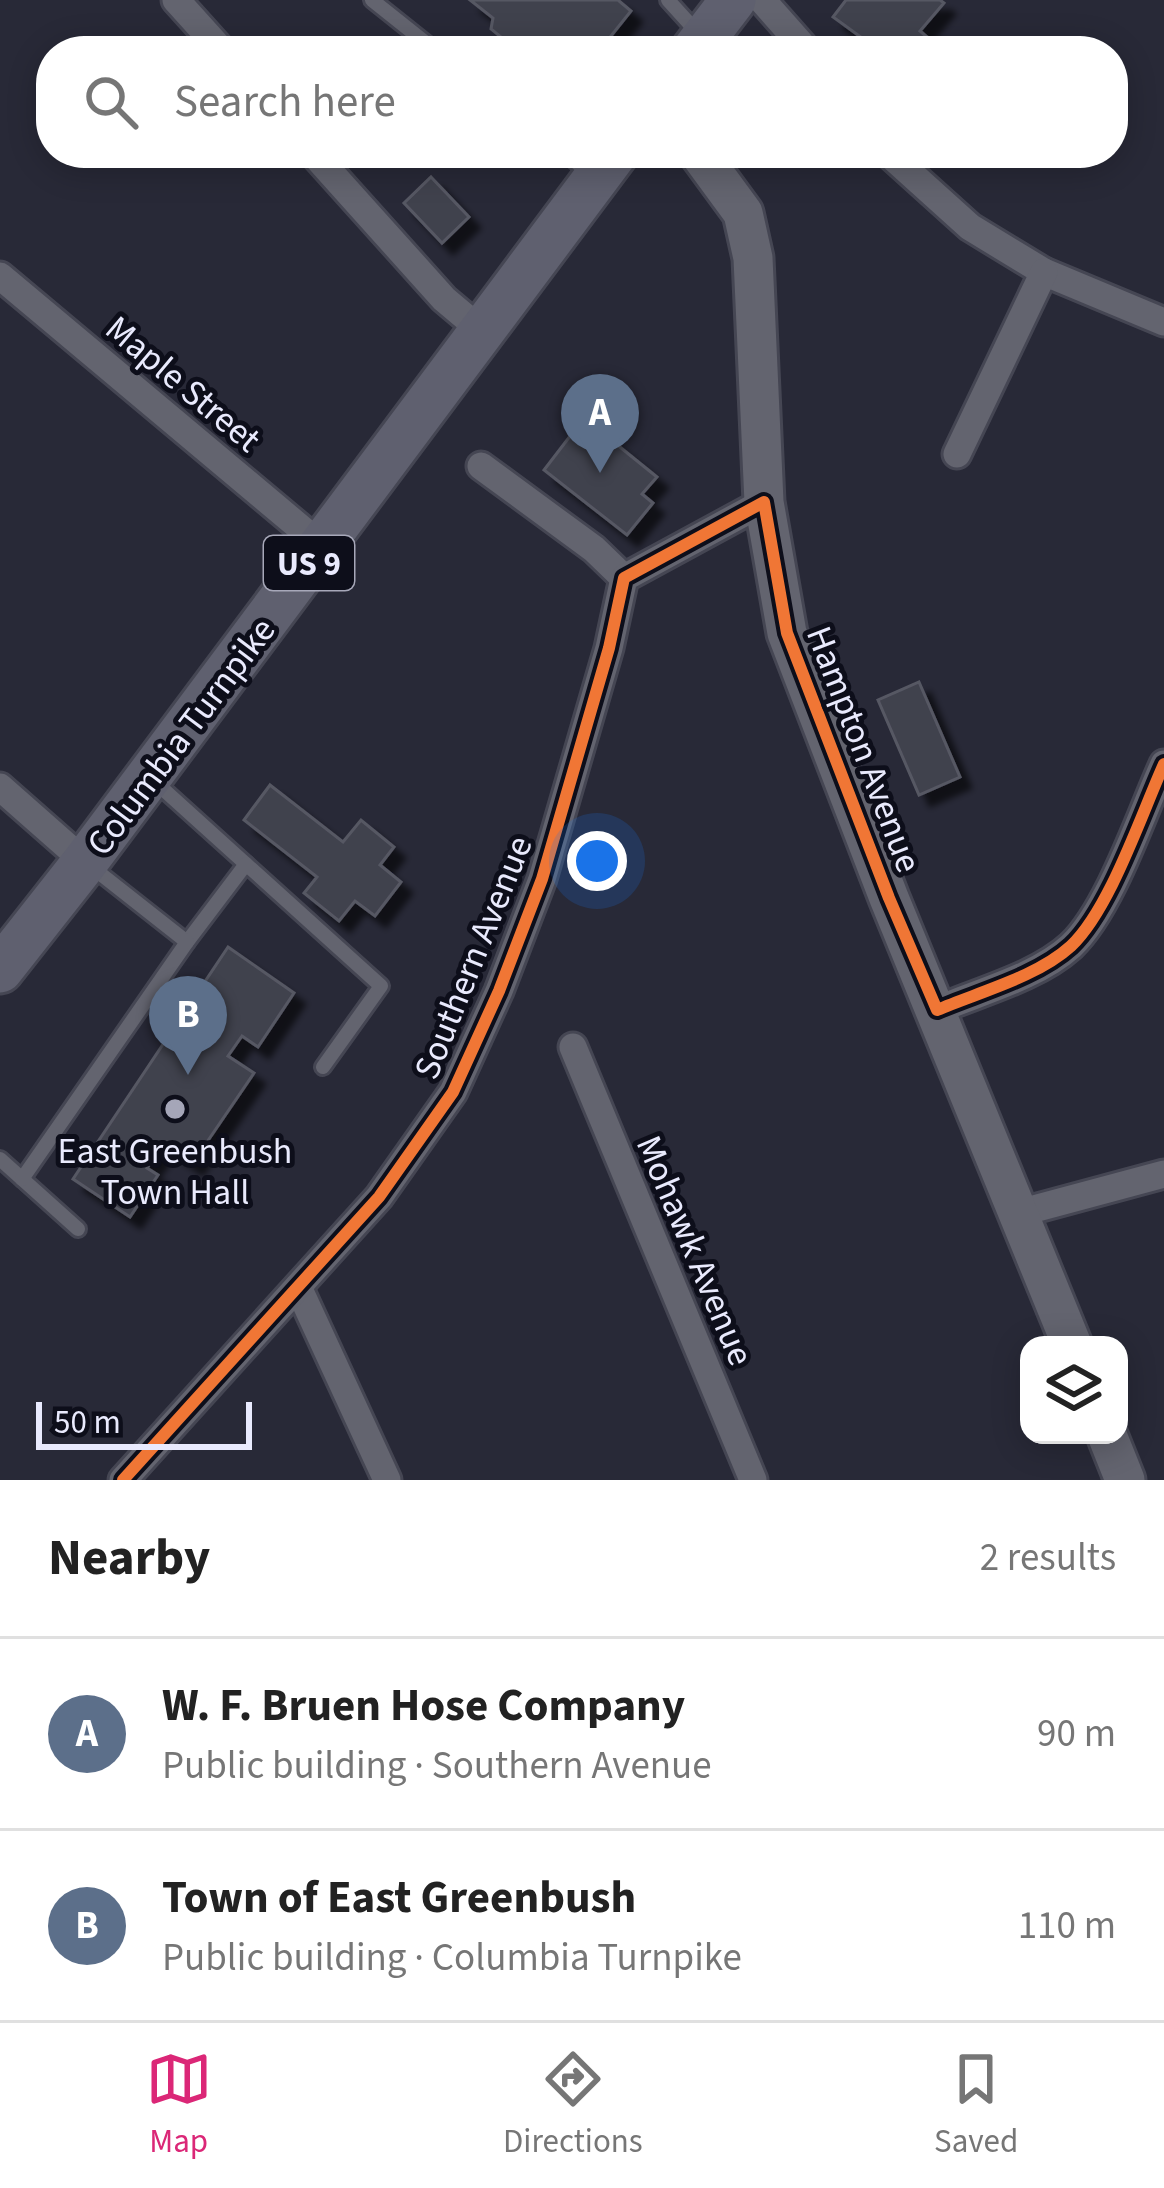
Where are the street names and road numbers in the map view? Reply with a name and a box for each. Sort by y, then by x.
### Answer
street label: Maple Street [94,304,272,464]
road number: US 9 [264,536,354,590]
street label: Columbia Turnpike [75,607,288,866]
street label: Hampton Avenue [793,619,934,880]
street label: Southern Avenue [401,828,545,1087]
street label: Mohawk Avenue [623,1128,766,1373]

